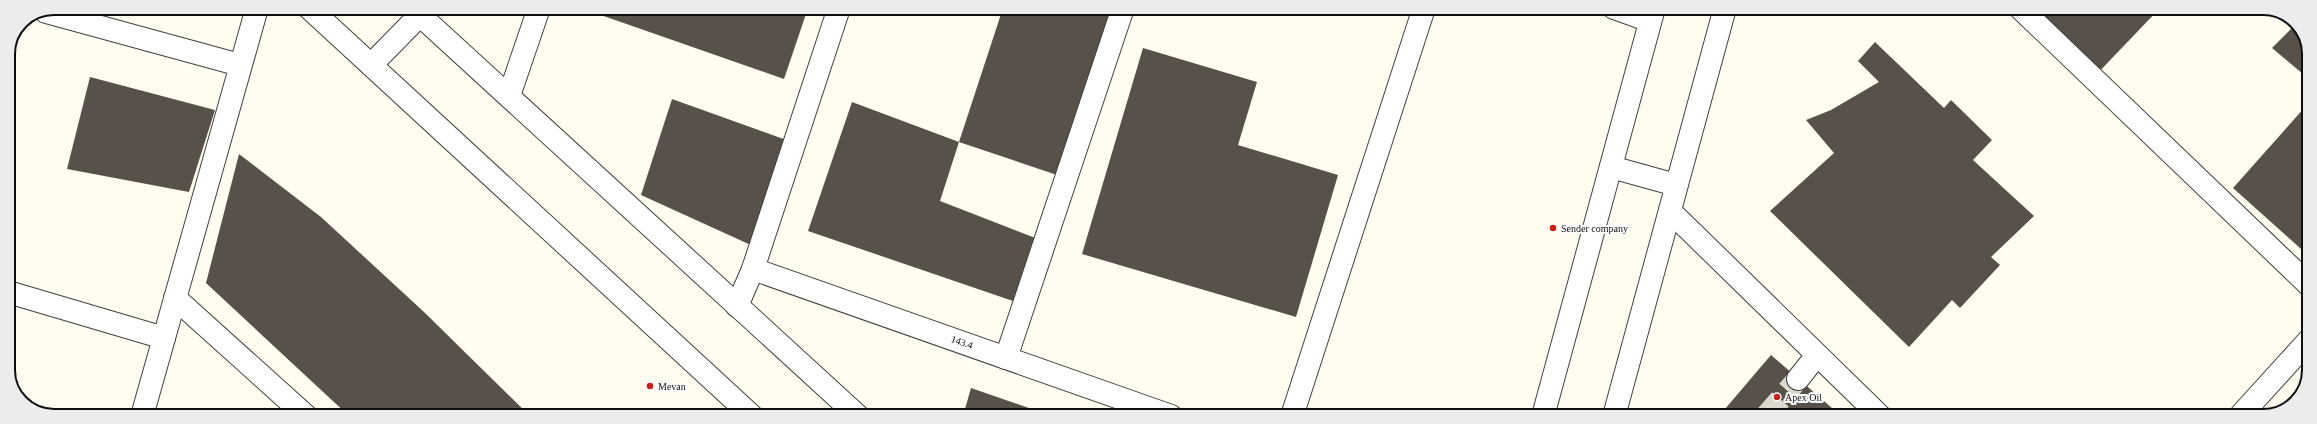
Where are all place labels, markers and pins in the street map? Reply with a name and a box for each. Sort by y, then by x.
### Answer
marker: Sender company [1548,223,1558,233]
place label: Sender company [1561,223,1628,234]
marker: Mevan [645,381,655,391]
place label: Mevan [658,381,686,392]
marker: Apex Oil [1772,392,1782,402]
place label: Apex Oil [1785,392,1822,403]

